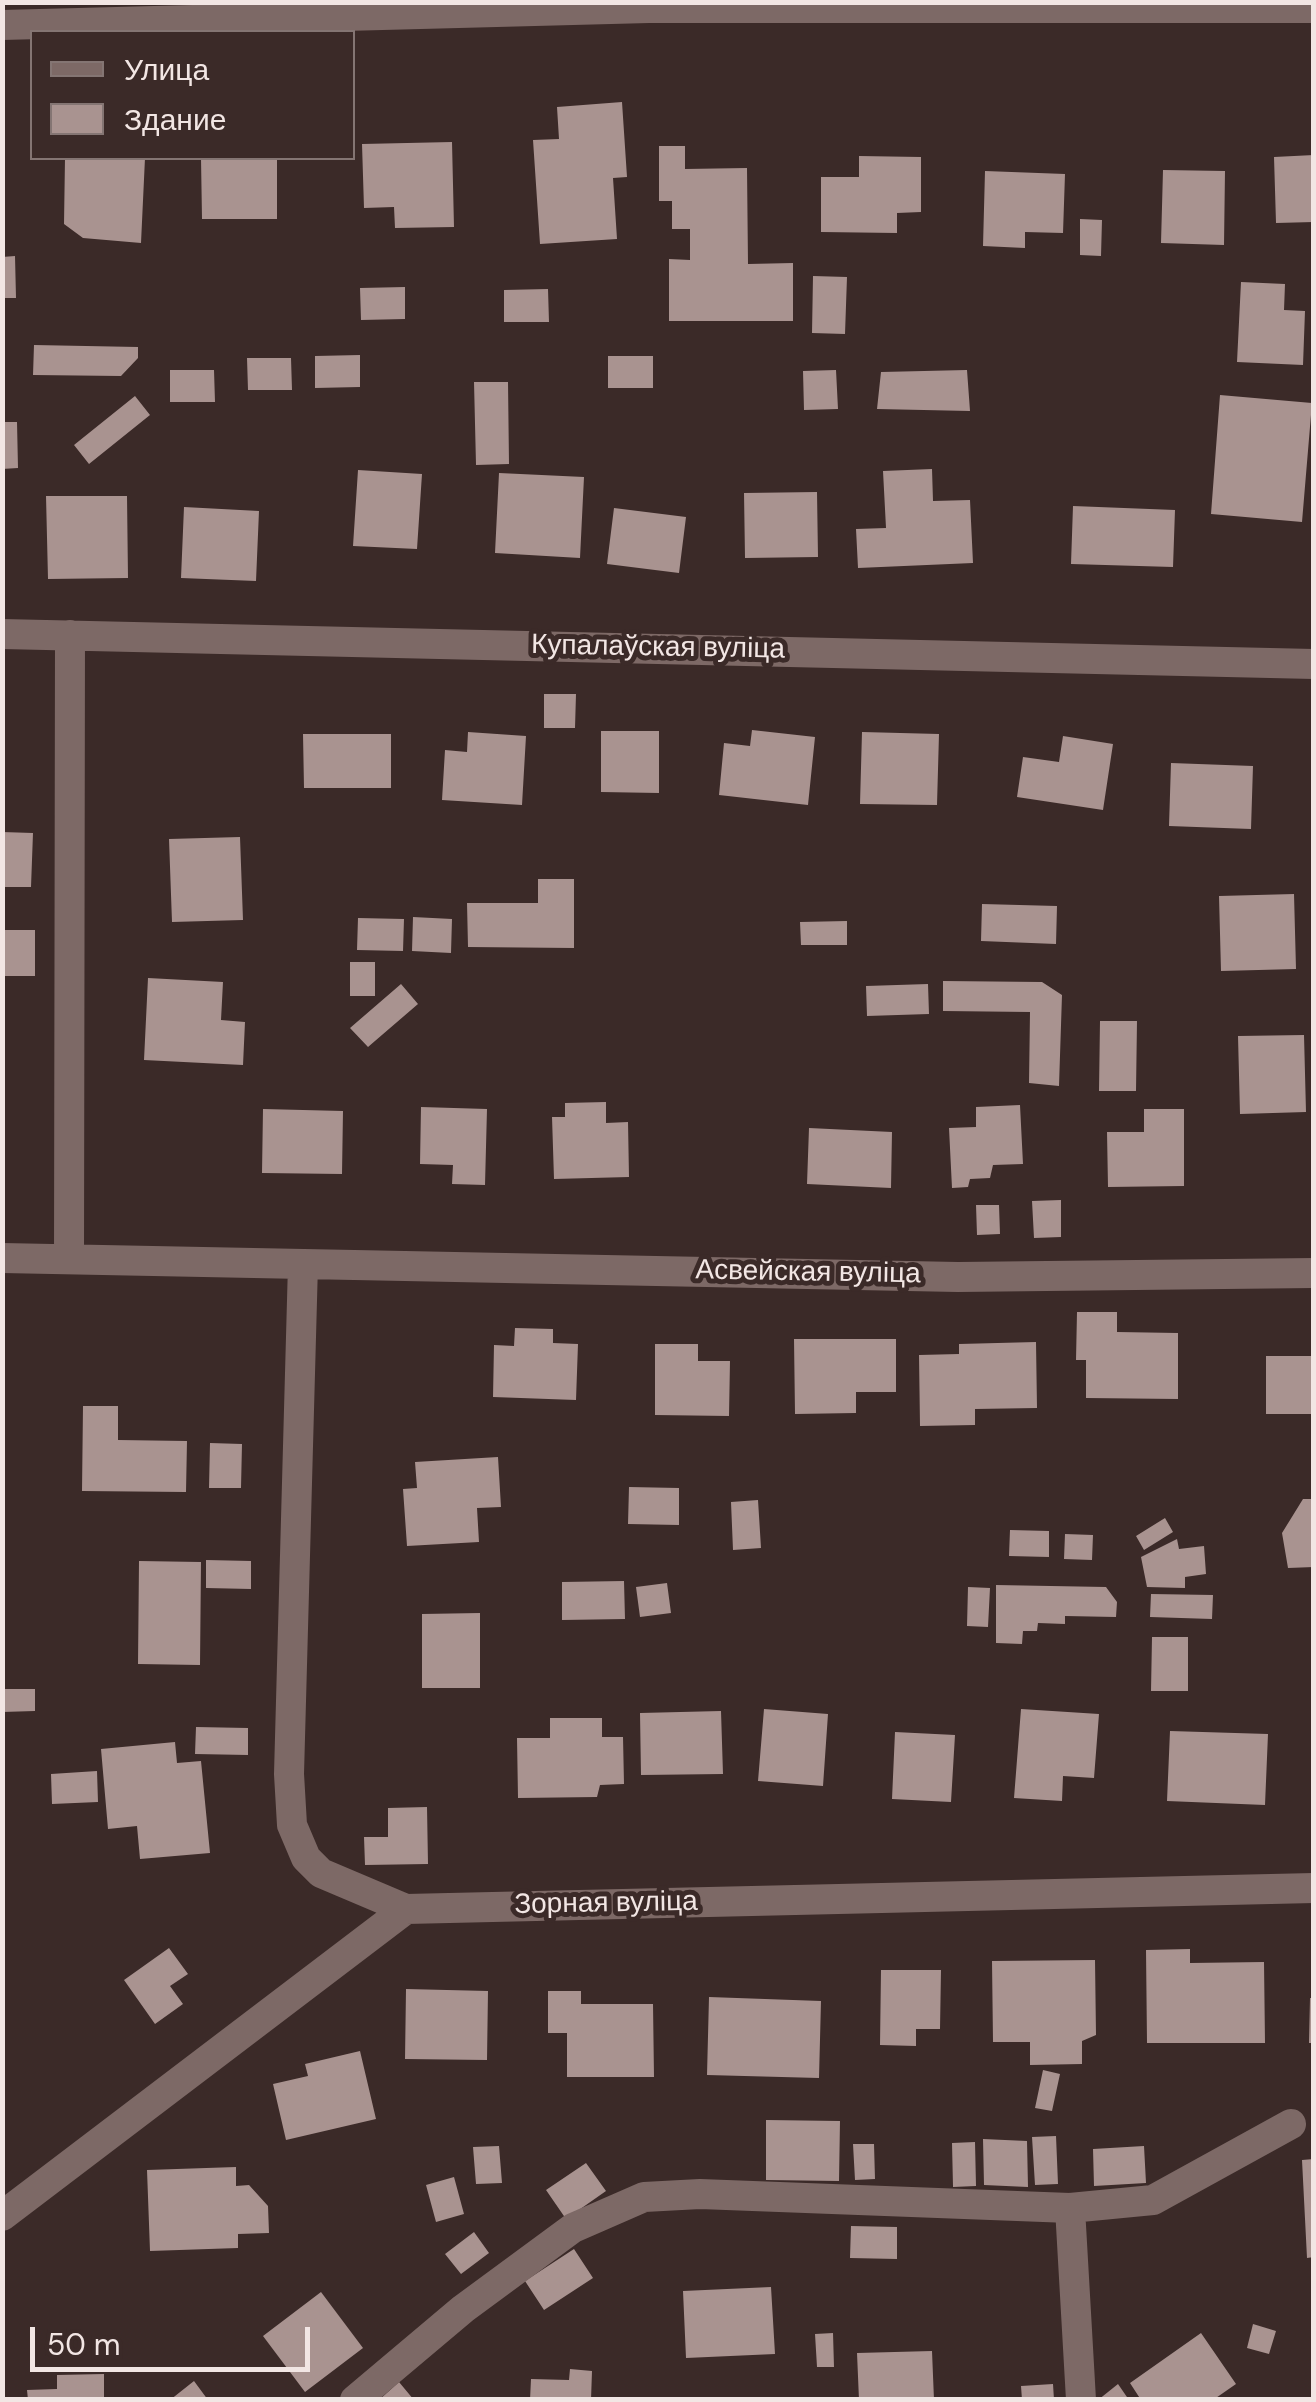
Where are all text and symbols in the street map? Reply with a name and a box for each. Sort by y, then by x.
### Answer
legend [30,30,355,160]
text: Улица [124,50,209,89]
text: Здание [124,100,226,139]
street label: Купалаўская вуліца [531,629,785,667]
street label: Асвейская вуліца [695,1254,921,1292]
street label: Зорная вуліца [514,1886,698,1922]
scale bar [35,2307,315,2369]
text: 50 m [47,2325,121,2364]

